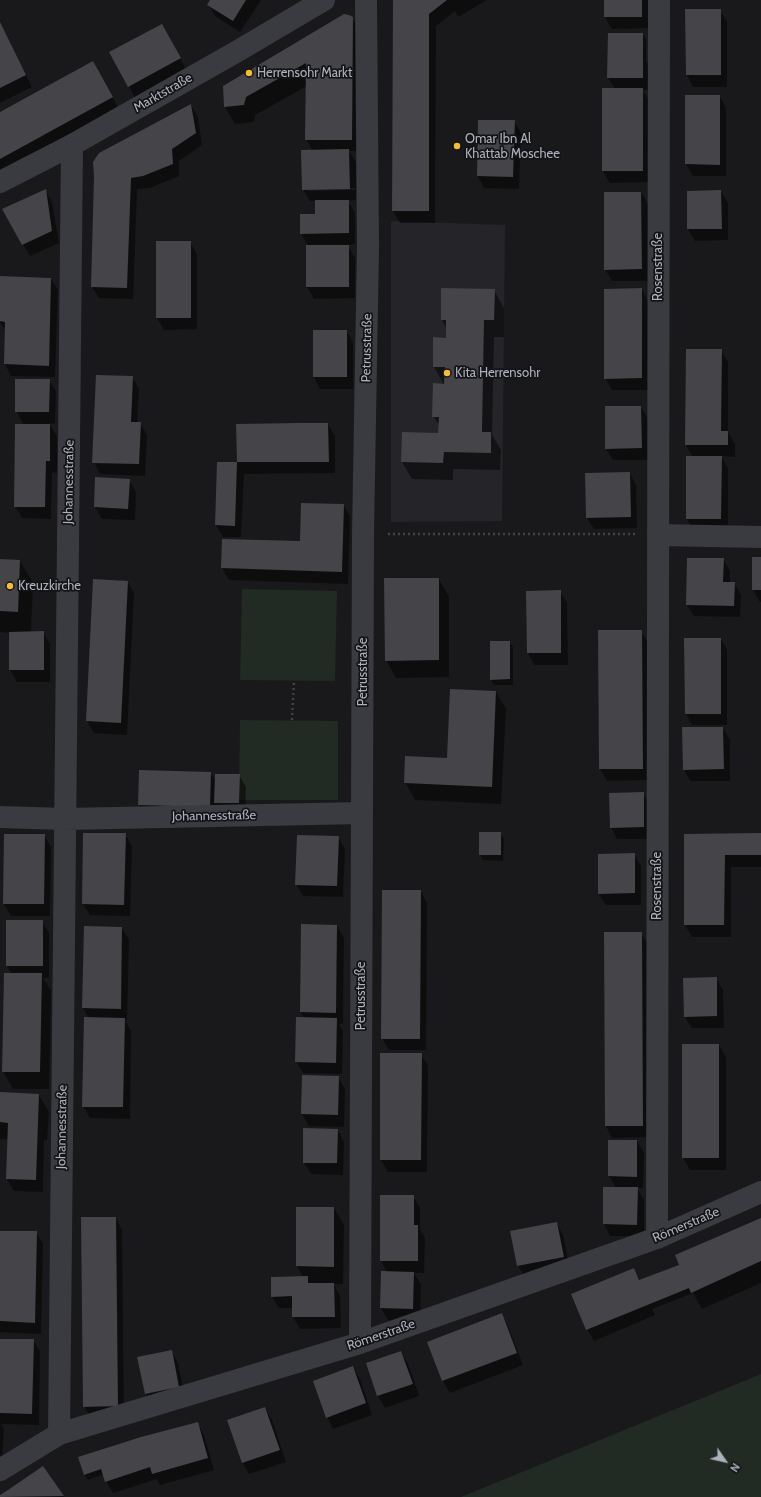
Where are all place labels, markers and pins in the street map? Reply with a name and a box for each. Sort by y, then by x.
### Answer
place label: Herrensohr Markt [257,65,352,81]
marker: Herrensohr Markt [244,68,254,78]
place label: Omar Ibn Al Khattab Moschee [465,131,560,162]
marker: Omar Ibn Al Khattab Moschee [452,141,462,151]
place label: Kita Herrensohr [455,365,540,381]
marker: Kita Herrensohr [442,368,452,378]
place label: Kreuzkirche [18,578,81,594]
marker: Kreuzkirche [5,581,15,591]

